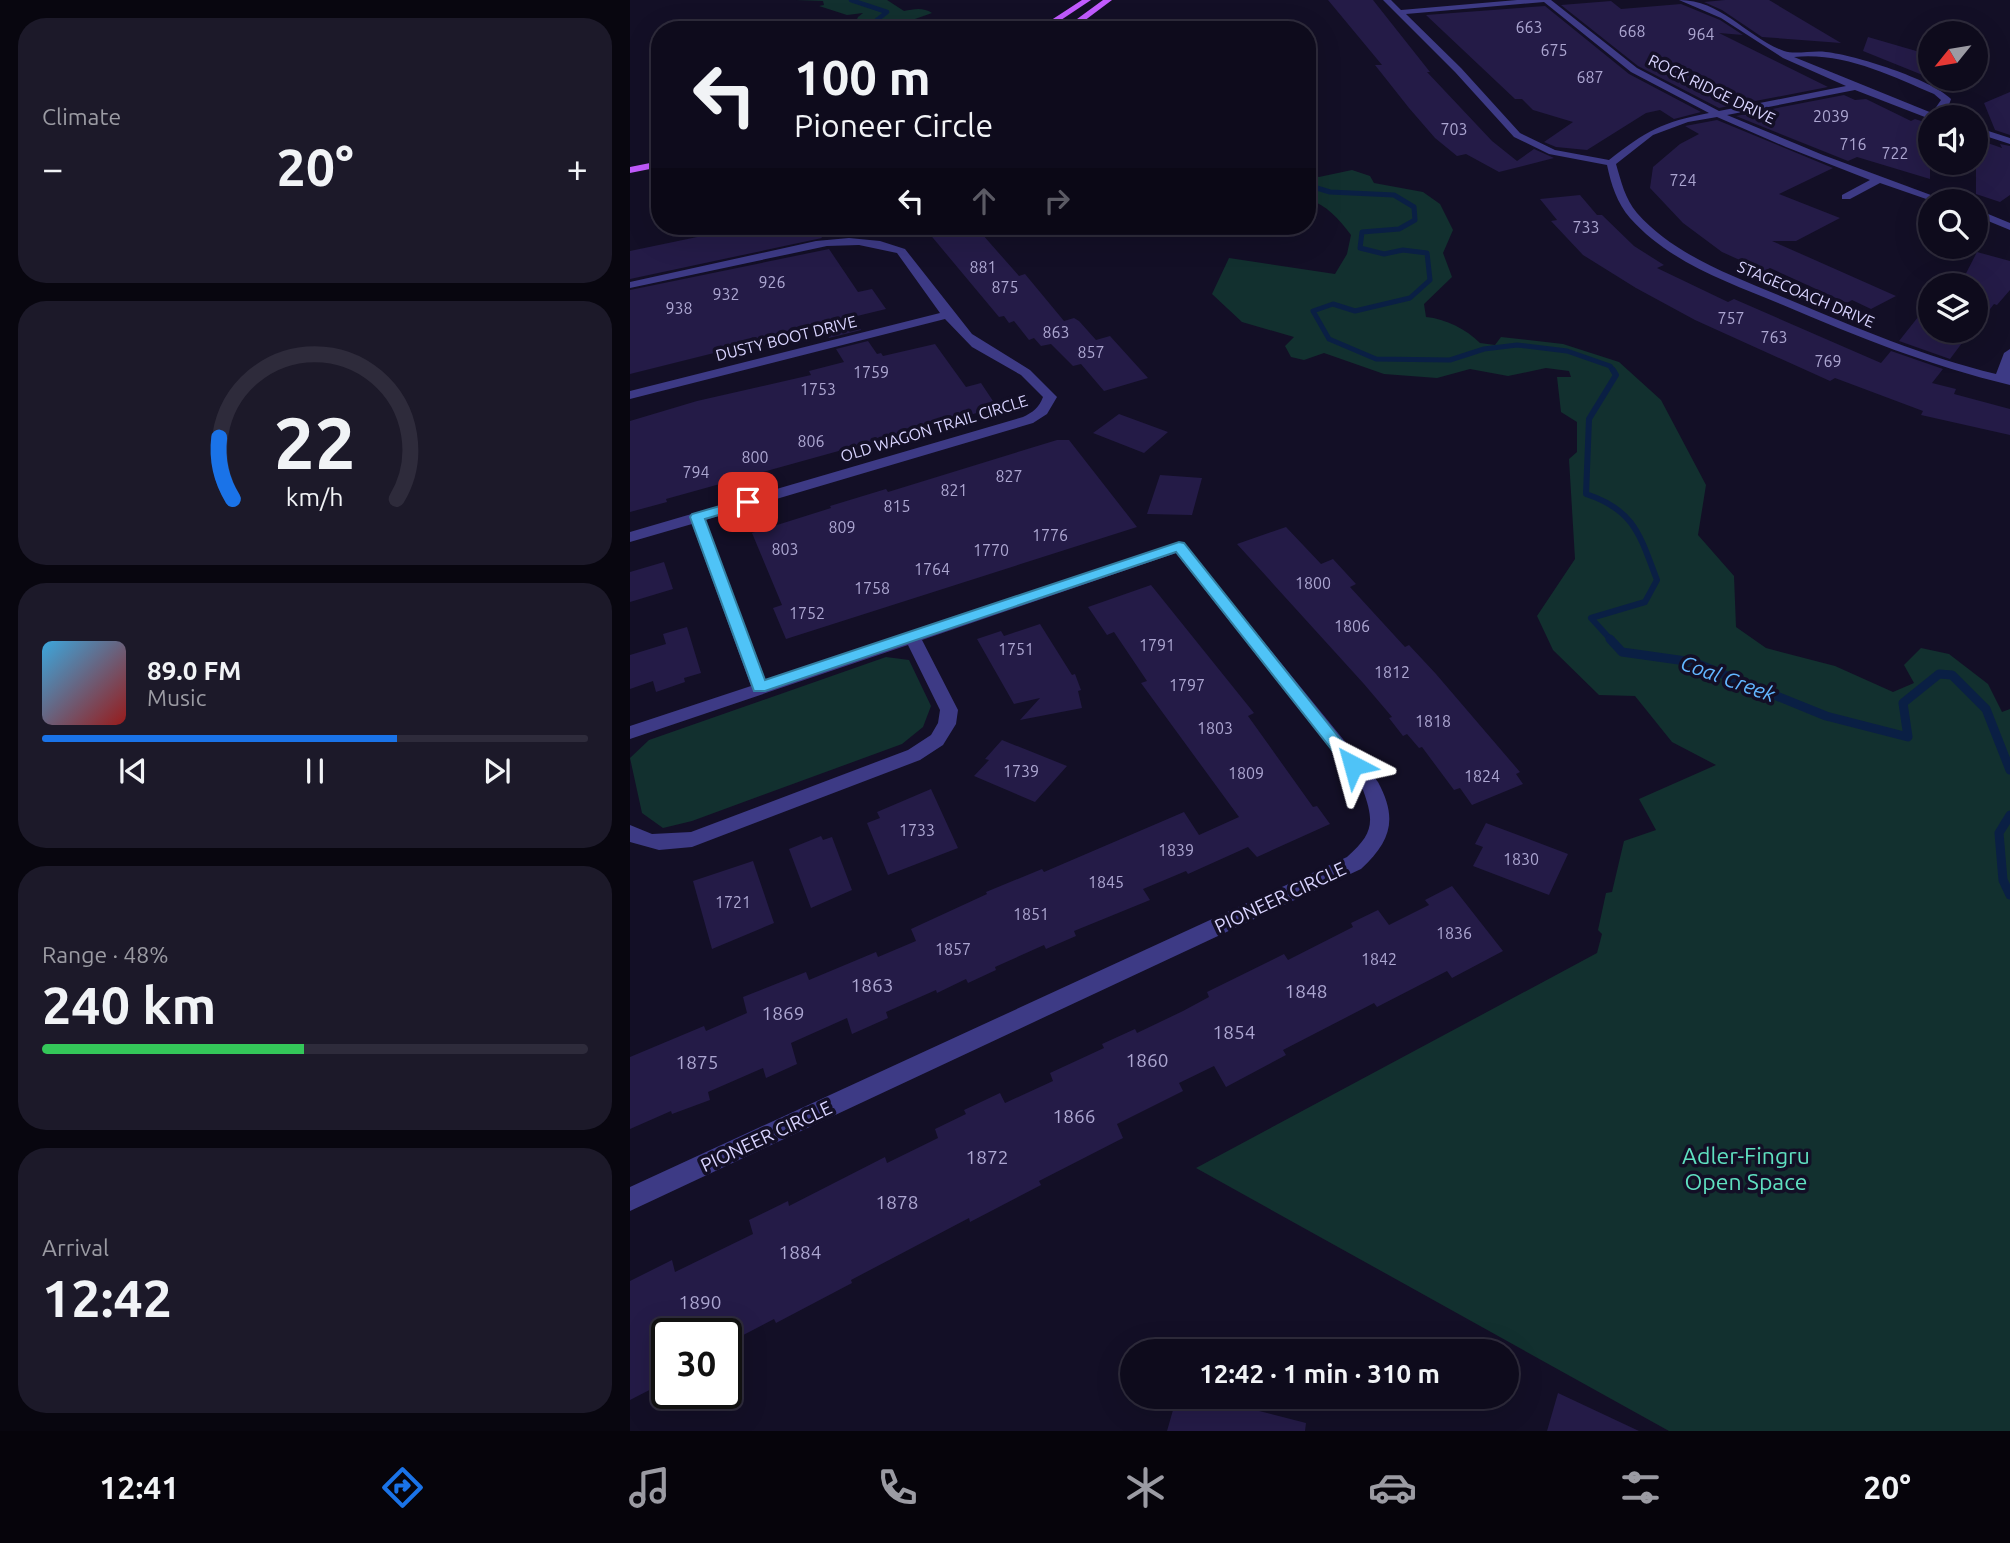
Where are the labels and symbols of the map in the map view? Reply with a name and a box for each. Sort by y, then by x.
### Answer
house number: 663 [1515,18,1543,36]
north arrow [1918,21,1988,91]
house number: 668 [1618,22,1646,40]
house number: 964 [1687,25,1715,43]
house number: 675 [1540,41,1568,59]
street label: ROCK RIDGE DRIVE [1646,51,1778,128]
house number: 687 [1576,68,1604,86]
house number: 2039 [1813,107,1849,125]
house number: 703 [1440,120,1468,138]
house number: 716 [1839,135,1867,153]
house number: 722 [1881,144,1909,162]
house number: 724 [1669,171,1697,189]
house number: 733 [1572,218,1600,236]
street label: STAGECOACH DRIVE [1735,257,1877,331]
house number: 881 [969,258,997,276]
house number: 926 [758,273,786,291]
house number: 875 [991,278,1019,296]
house number: 932 [712,285,740,303]
house number: 938 [665,299,693,317]
house number: 757 [1717,309,1745,327]
street label: DUSTY BOOT DRIVE [714,312,858,364]
house number: 863 [1042,323,1070,341]
house number: 763 [1760,328,1788,346]
house number: 857 [1077,343,1105,361]
house number: 769 [1814,352,1842,370]
house number: 1759 [853,363,889,381]
house number: 1753 [800,380,836,398]
street label: OLD WAGON TRAIL CIRCLE [838,391,1030,465]
house number: 806 [797,432,825,450]
house number: 800 [741,448,769,466]
house number: 794 [682,463,710,481]
house number: 827 [995,467,1023,485]
pin [718,472,778,532]
house number: 821 [940,481,968,499]
house number: 815 [883,497,911,515]
house number: 809 [828,518,856,536]
house number: 1776 [1032,526,1068,544]
house number: 803 [771,540,799,558]
house number: 1770 [973,541,1009,559]
house number: 1764 [914,560,950,578]
house number: 1800 [1295,574,1331,592]
house number: 1758 [854,579,890,597]
house number: 1752 [789,604,825,622]
house number: 1806 [1334,617,1370,635]
house number: 1791 [1139,636,1175,654]
house number: 1751 [998,640,1034,658]
water label: Coal Creek [1678,650,1779,706]
house number: 1812 [1374,663,1410,681]
house number: 1797 [1169,676,1205,694]
house number: 1818 [1415,712,1451,730]
house number: 1803 [1197,719,1233,737]
position arrow [1316,728,1390,802]
house number: 1739 [1003,762,1039,780]
house number: 1809 [1228,764,1264,782]
house number: 1824 [1464,767,1500,785]
house number: 1733 [899,821,935,839]
house number: 1839 [1158,841,1194,859]
house number: 1830 [1503,850,1539,868]
street label: PIONEER CIRCLE [1211,857,1349,937]
house number: 1845 [1088,873,1124,891]
house number: 1721 [715,893,751,911]
house number: 1851 [1013,905,1049,923]
house number: 1836 [1436,924,1472,942]
house number: 1857 [935,940,971,958]
house number: 1842 [1361,950,1397,968]
house number: 1863 [851,974,893,996]
house number: 1848 [1285,980,1327,1002]
house number: 1869 [762,1002,804,1024]
house number: 1854 [1213,1021,1255,1043]
house number: 1860 [1126,1049,1168,1071]
house number: 1875 [676,1051,718,1073]
street label: PIONEER CIRCLE [697,1096,835,1176]
house number: 1866 [1053,1105,1095,1127]
park label: Adler-Fingru Open Space [1682,1143,1810,1194]
house number: 1872 [966,1146,1008,1168]
house number: 1878 [876,1191,918,1213]
house number: 1884 [779,1241,821,1263]
house number: 1890 [679,1291,721,1313]
speed limit sign: 30 [651,1318,742,1409]

